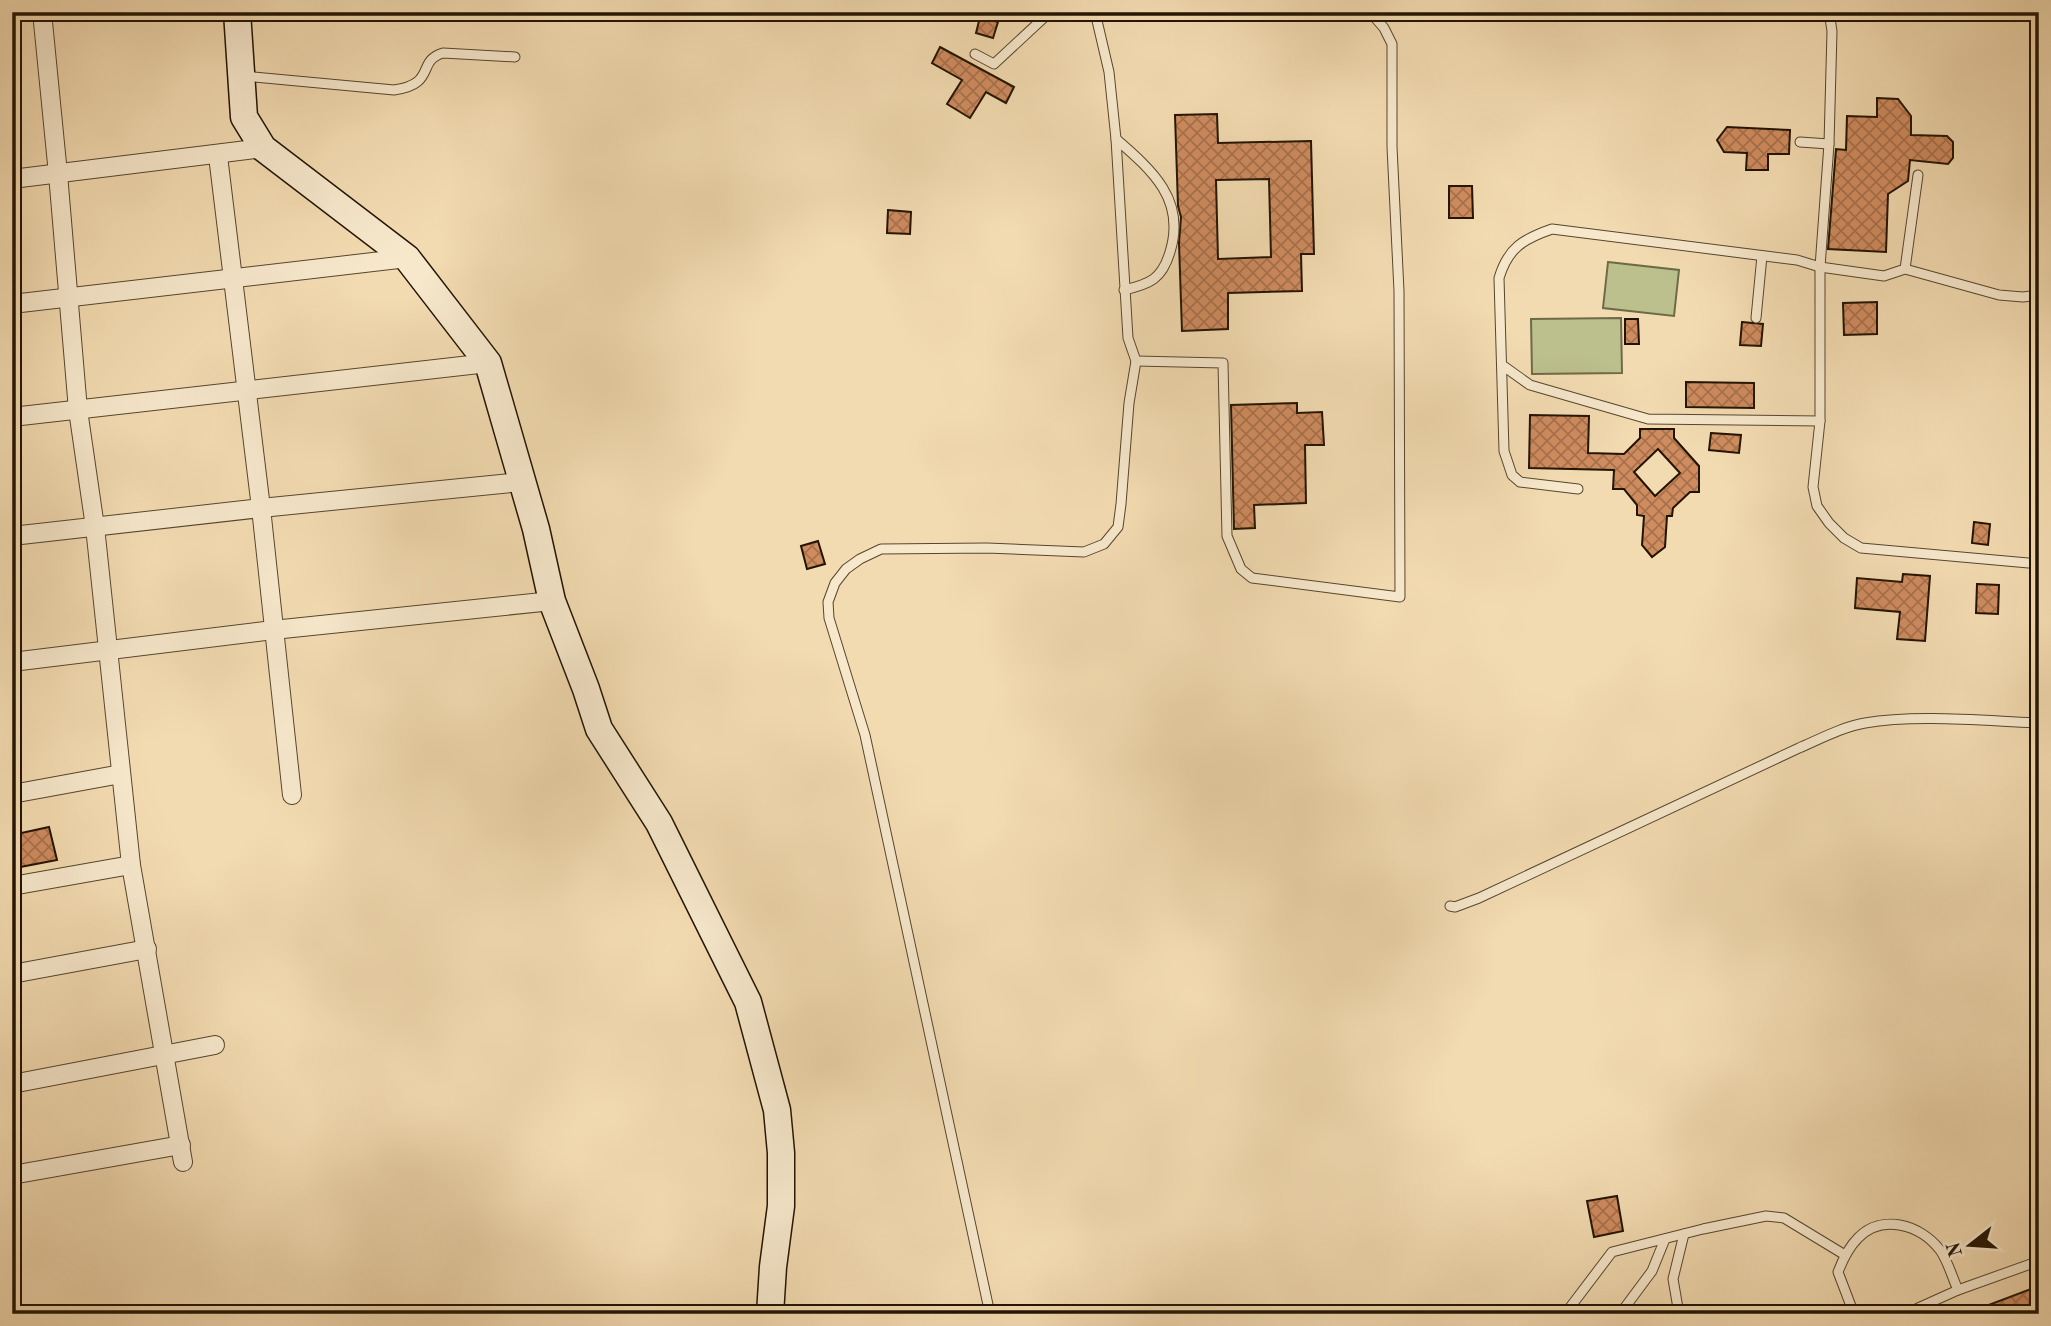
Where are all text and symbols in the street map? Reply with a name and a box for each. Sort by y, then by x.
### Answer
north arrow [1936,1210,2006,1280]
text: N [1945,1239,1967,1259]

